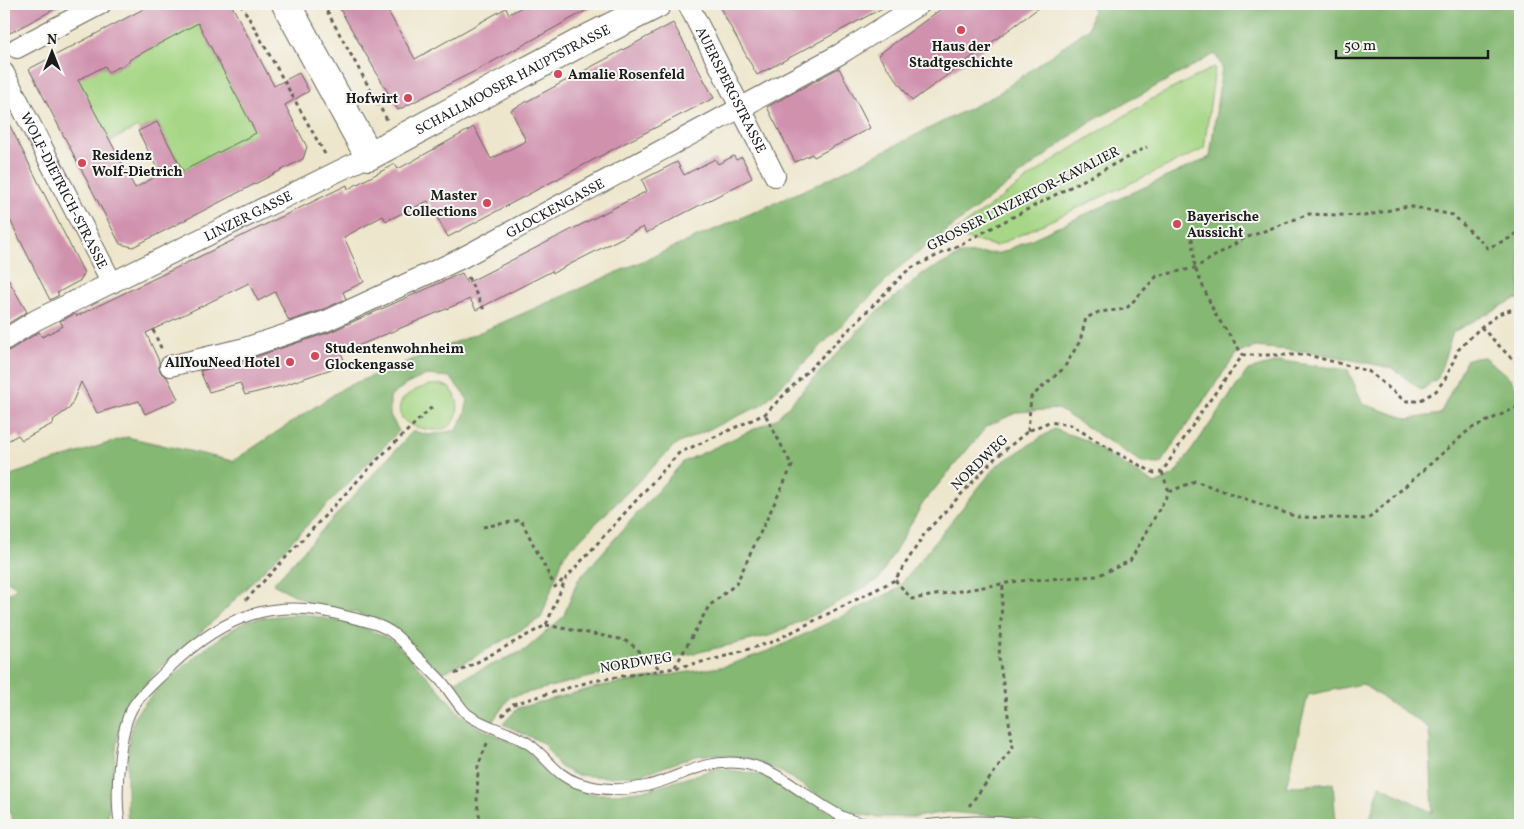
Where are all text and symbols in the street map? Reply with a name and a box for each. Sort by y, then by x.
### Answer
street label: SCHALLMOOSER HAUPTSTRASSE [412,21,614,140]
street label: AUERSPERGSTRASSE [690,24,770,157]
marker: Haus der Stadtgeschichte [955,24,967,36]
north arrow [28,28,78,78]
scale bar [1336,28,1489,60]
text: N [47,31,57,50]
text: 50 m [1344,36,1376,57]
place label: Haus der Stadtgeschichte [909,38,1013,73]
place label: Amalie Rosenfeld [568,66,685,85]
marker: Amalie Rosenfeld [552,68,564,80]
place label: Hofwirt [346,90,398,109]
marker: Hofwirt [402,92,414,104]
street label: WOLF-DIETRICH-STRASSE [15,109,111,273]
street label: GROSSER LINZERTOR-KAVALIER [924,142,1124,256]
place label: Residenz Wolf-Dietrich [92,147,183,182]
marker: Residenz Wolf-Dietrich [76,157,88,169]
street label: GLOCKENGASSE [503,175,608,243]
street label: LINZER GASSE [201,187,296,247]
place label: Master Collections [403,187,477,222]
marker: Master Collections [481,197,493,209]
place label: Bayerische Aussicht [1187,208,1259,243]
marker: Bayerische Aussicht [1171,218,1183,230]
place label: Studentenwohnheim Glockengasse [325,340,464,375]
marker: Studentenwohnheim Glockengasse [309,350,321,362]
place label: AllYouNeed Hotel [165,354,280,373]
marker: AllYouNeed Hotel [284,356,296,368]
street label: NORDWEG [947,431,1013,495]
street label: NORDWEG [599,648,674,679]

